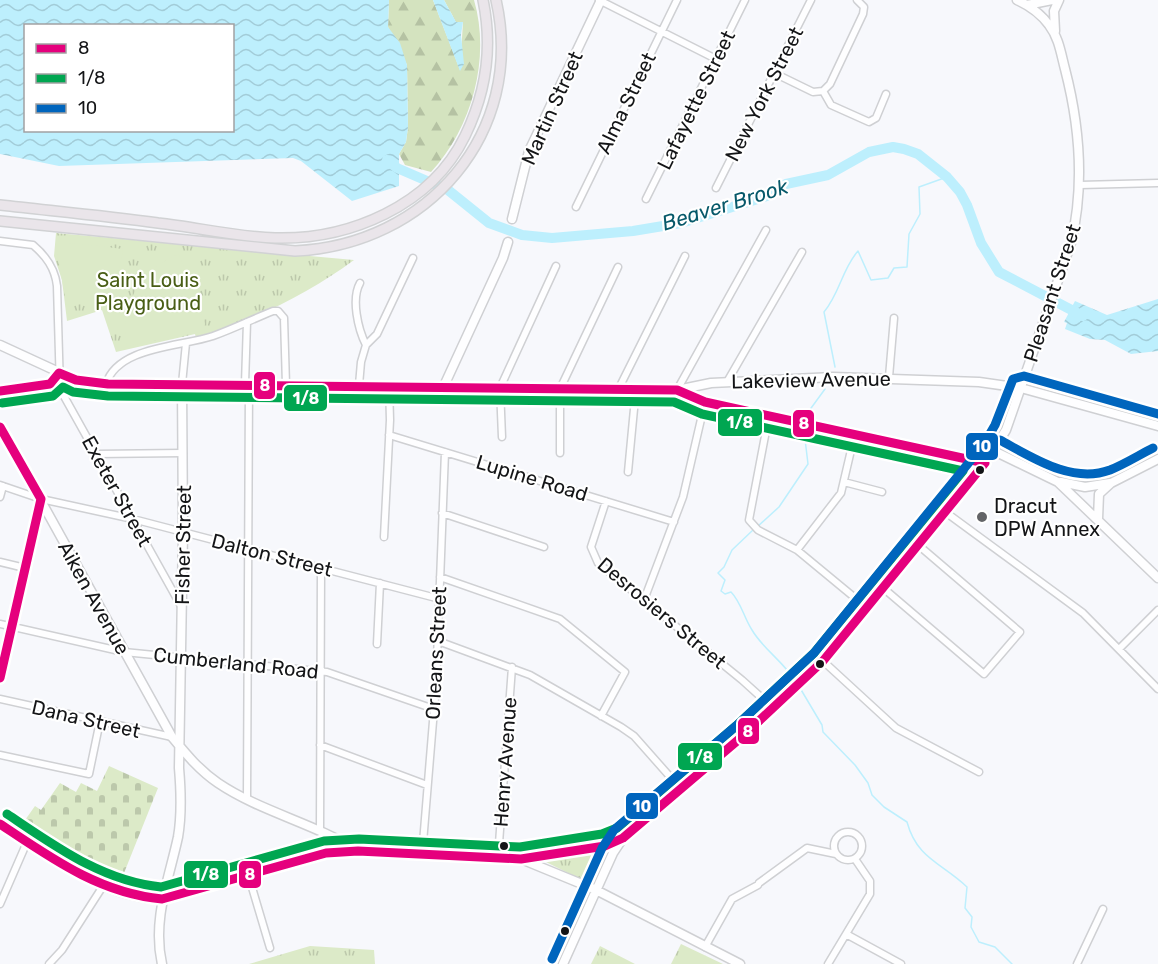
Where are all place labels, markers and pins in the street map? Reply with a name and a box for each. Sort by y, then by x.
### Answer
unlabelled marker [974,464,986,476]
place label: Dracut DPW Annex [994,494,1100,541]
marker: Dracut DPW Annex [975,510,989,524]
unlabelled marker [814,658,826,670]
unlabelled marker [498,840,510,852]
unlabelled marker [559,925,571,937]

